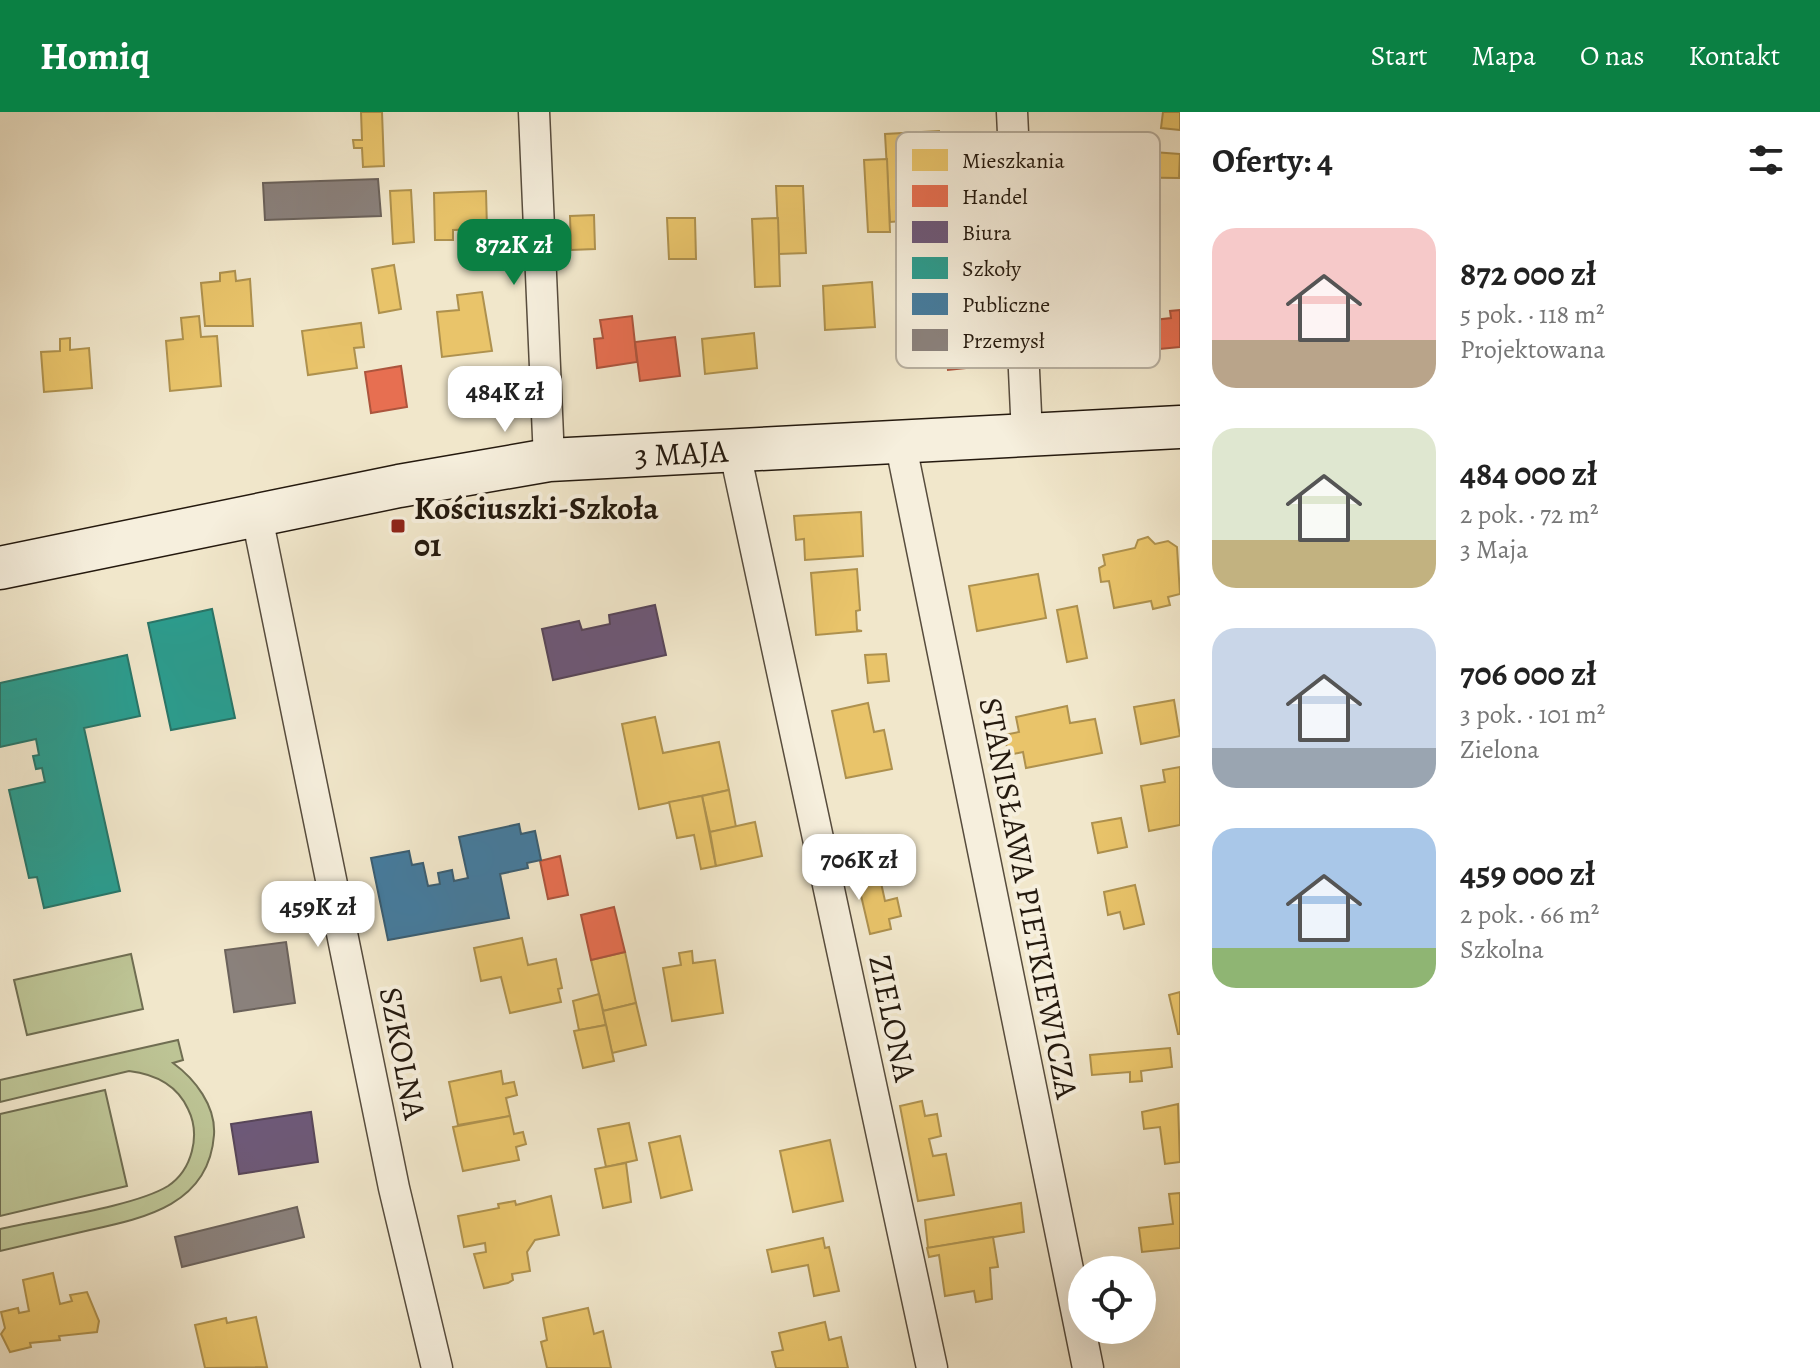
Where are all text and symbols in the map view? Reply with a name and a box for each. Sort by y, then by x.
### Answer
text: Homiq [40,30,150,82]
text: Start [1371,37,1428,75]
text: Mapa [1472,37,1536,75]
text: O nas [1580,37,1645,75]
text: Kontakt [1689,37,1780,75]
legend [896,132,1160,368]
text: Oferty: 4 [1212,137,1333,184]
icon: filters [1744,138,1788,182]
text: Mieszkania [962,146,1065,176]
text: Handel [962,182,1028,212]
text: Biura [962,218,1012,248]
pin: 872K zł [440,219,588,287]
text: 872K zł [475,227,553,262]
text: 872 000 zł [1460,250,1596,297]
text: Szkoły [962,254,1021,284]
icon: home [1276,260,1372,356]
text: Publiczne [962,290,1050,320]
text: 5 pok. · 118 m² [1460,297,1605,332]
text: Przemysł [962,326,1045,356]
text: Projektowana [1460,332,1605,367]
pin: 484K zł [431,366,579,434]
text: 484K zł [466,374,544,409]
street label: 3 MAJA [633,429,731,478]
text: 484 000 zł [1460,450,1597,497]
icon: home [1276,460,1372,556]
place label: Kościuszki-Szkoła 01 [414,486,659,567]
text: 2 pok. · 72 m² [1460,497,1599,532]
marker: Kościuszki-Szkoła 01 [389,517,407,535]
text: 3 Maja [1460,532,1528,567]
text: 706 000 zł [1460,650,1597,697]
icon: home [1276,660,1372,756]
street label: STANISŁAWA PIETKIEWICZA [969,694,1090,1103]
text: 3 pok. · 101 m² [1460,697,1605,732]
text: Zielona [1460,732,1539,767]
pin: 706K zł [785,834,933,902]
text: 706K zł [820,842,898,877]
text: 459 000 zł [1460,850,1595,897]
icon: home [1276,860,1372,956]
pin: 459K zł [244,881,392,949]
text: 459K zł [280,889,356,924]
text: 2 pok. · 66 m² [1460,897,1599,932]
text: Szkolna [1460,932,1544,967]
street label: ZIELONA [858,951,928,1087]
street label: SZKOLNA [369,983,438,1124]
map controls [1068,1256,1156,1344]
button: locate [1068,1256,1156,1344]

